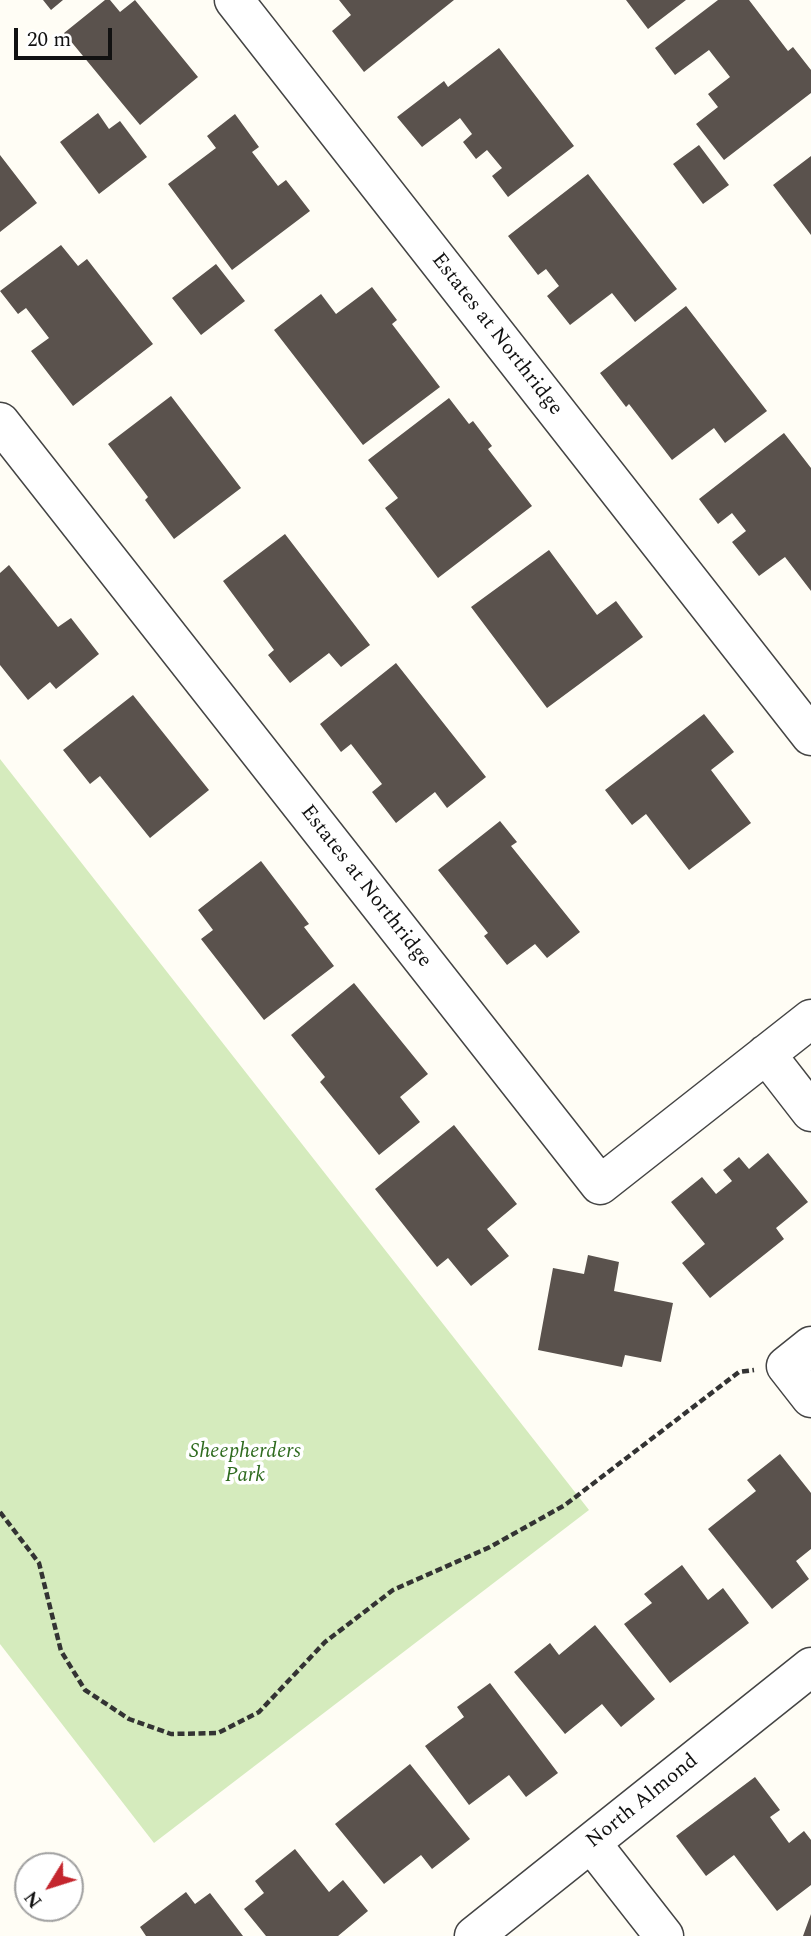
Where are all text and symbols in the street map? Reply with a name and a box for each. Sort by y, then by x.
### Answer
scale bar [18,14,116,58]
text: 20 m [27,24,71,56]
street label: Estates at Northridge [425,249,567,421]
street label: Estates at Northridge [294,801,436,973]
park label: Sheepherders Park [189,1440,301,1490]
street label: North Almond [582,1749,704,1855]
north arrow [14,1852,84,1922]
text: N [17,1884,50,1914]

